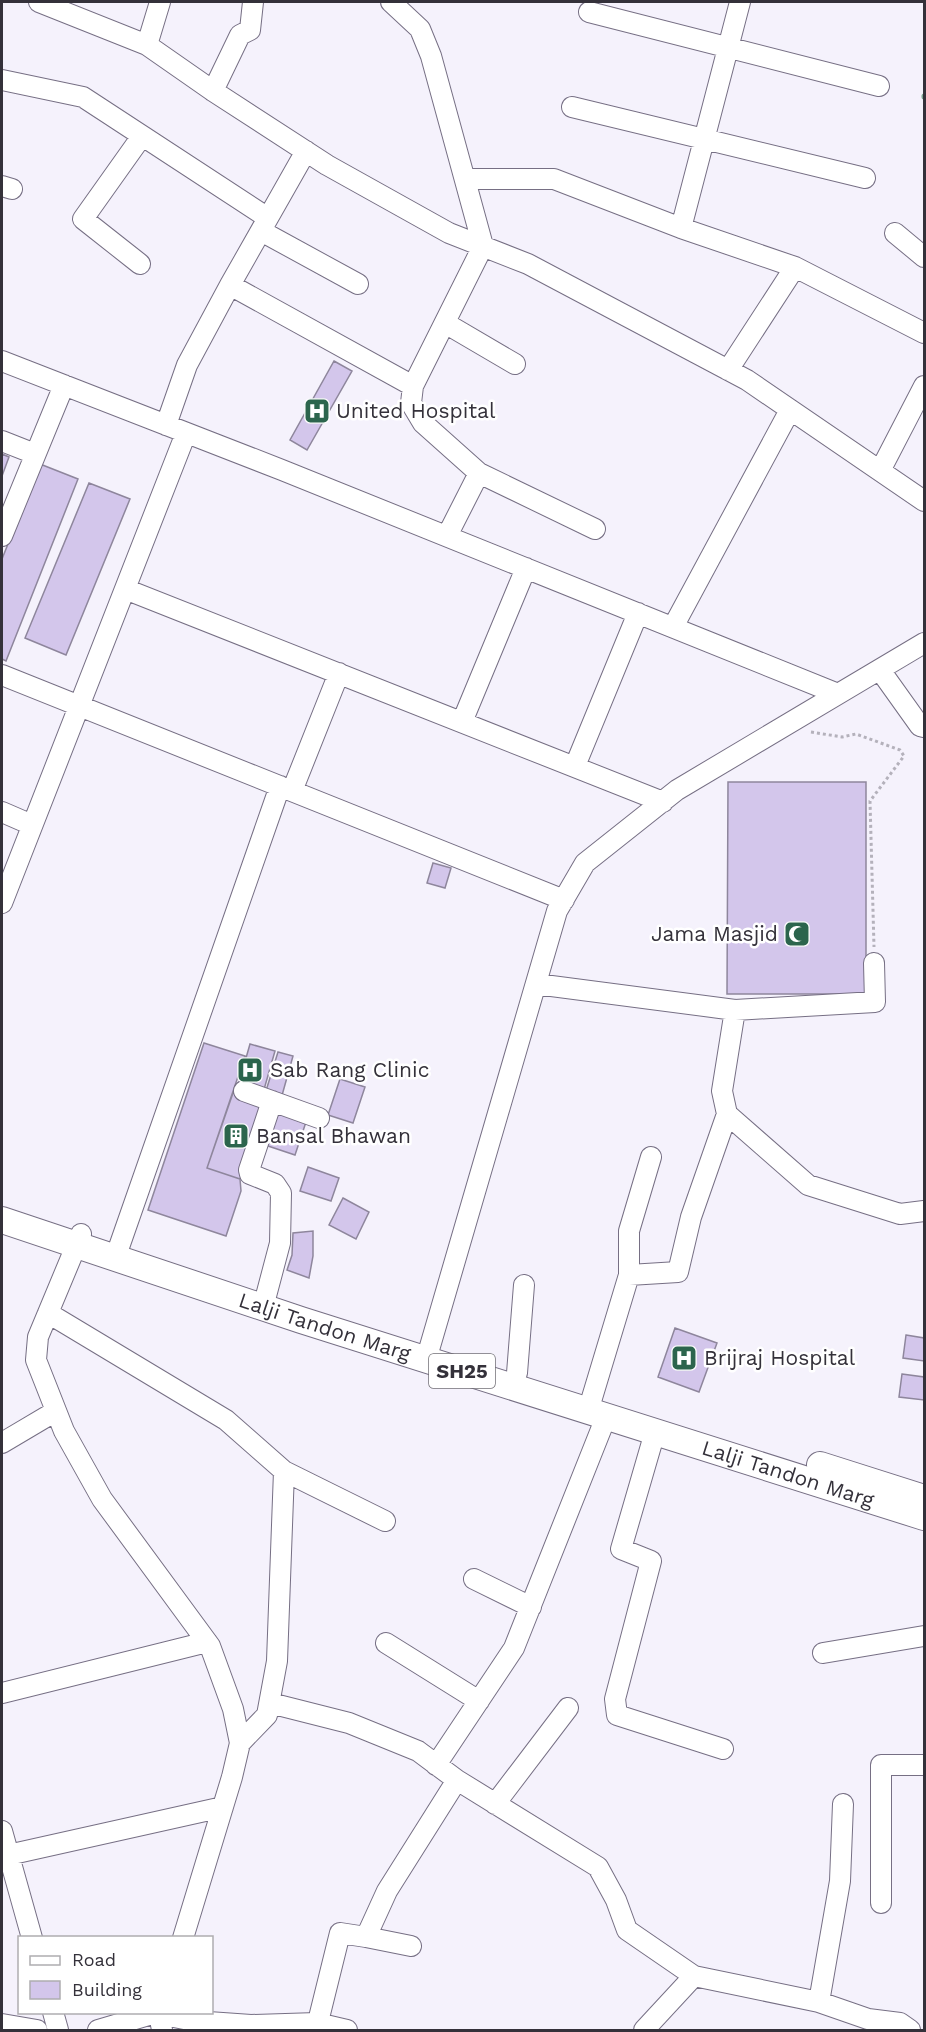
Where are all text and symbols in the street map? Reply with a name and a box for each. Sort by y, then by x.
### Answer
hospital icon: United Hospital [302,396,332,426]
place label: United Hospital [336,398,496,423]
mosque icon: Jama Masjid [782,919,812,949]
place label: Jama Masjid [651,921,778,946]
hospital icon: Sab Rang Clinic [235,1055,265,1085]
place label: Sab Rang Clinic [270,1057,429,1082]
building icon: Bansal Bhawan [221,1121,251,1151]
place label: Bansal Bhawan [256,1123,411,1148]
street label: Lalji Tandon Marg [236,1287,415,1366]
hospital icon: Brijraj Hospital [669,1343,699,1373]
place label: Brijraj Hospital [704,1345,856,1370]
road number: SH25 [429,1354,495,1388]
street label: Lalji Tandon Marg [699,1435,878,1513]
legend [18,1936,213,2014]
text: Road [72,1949,116,1970]
text: Building [72,1979,142,2000]

